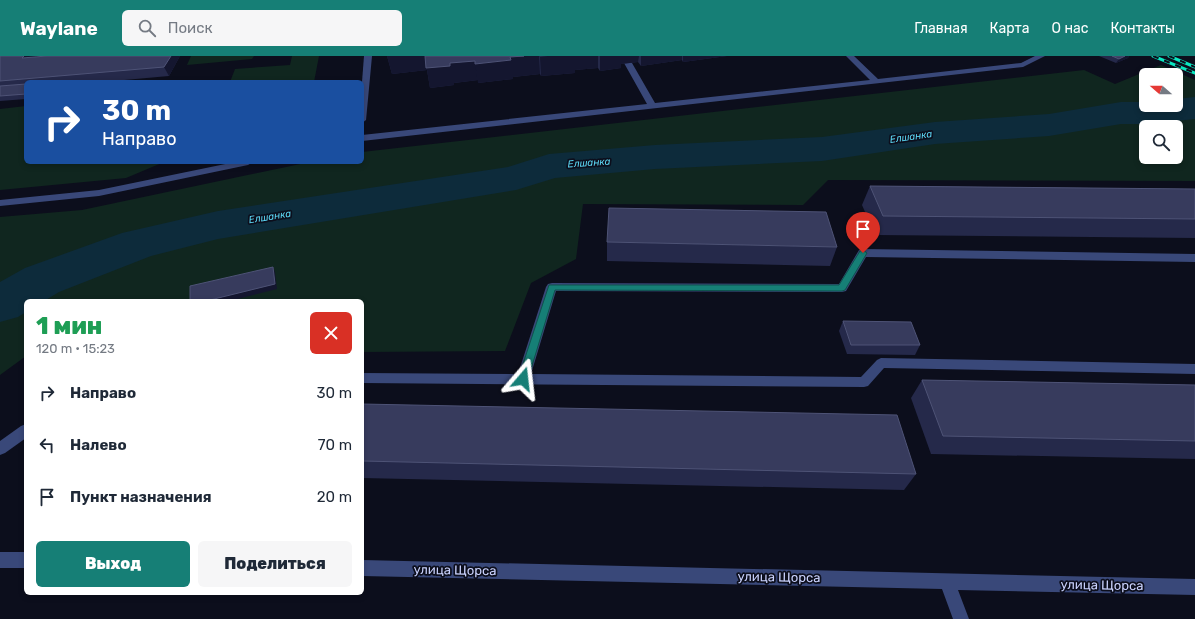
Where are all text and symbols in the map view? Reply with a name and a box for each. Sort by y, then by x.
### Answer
search box [122,10,402,46]
text: Waylane [20,17,98,40]
icon: search [136,17,158,39]
text: Поиск [168,19,213,37]
text: Главная [914,20,968,37]
text: Карта [990,20,1030,37]
text: О нас [1052,20,1088,37]
text: Контакты [1110,20,1175,37]
north arrow [1139,68,1183,112]
map controls [1139,68,1183,164]
text: 30 m [102,94,171,127]
icon: right [36,96,88,148]
button: search [1139,120,1183,164]
text: Направо [102,128,177,150]
water label: Елшанка [889,128,933,146]
water label: Елшанка [567,156,611,170]
water label: Елшанка [248,208,292,226]
pin [846,212,880,253]
icon: arrive [852,218,874,240]
text: 1 мин [36,312,102,340]
button: close [310,312,352,354]
text: 120 m · 15:23 [36,341,115,356]
position arrow [502,358,544,400]
icon: right [36,382,58,404]
text: Направо [70,384,136,402]
text: 30 m [316,384,352,402]
icon: left [36,434,58,456]
text: Налево [70,436,127,454]
text: 70 m [318,436,352,454]
icon: arrive [36,486,58,508]
text: Пункт назначения [70,488,212,506]
text: 20 m [317,488,352,506]
button: Выход [36,541,190,587]
button: Поделиться [198,541,352,587]
street label: улица Щорса [413,562,497,578]
street label: улица Щорса [737,569,821,585]
street label: улица Щорса [1060,577,1144,593]

